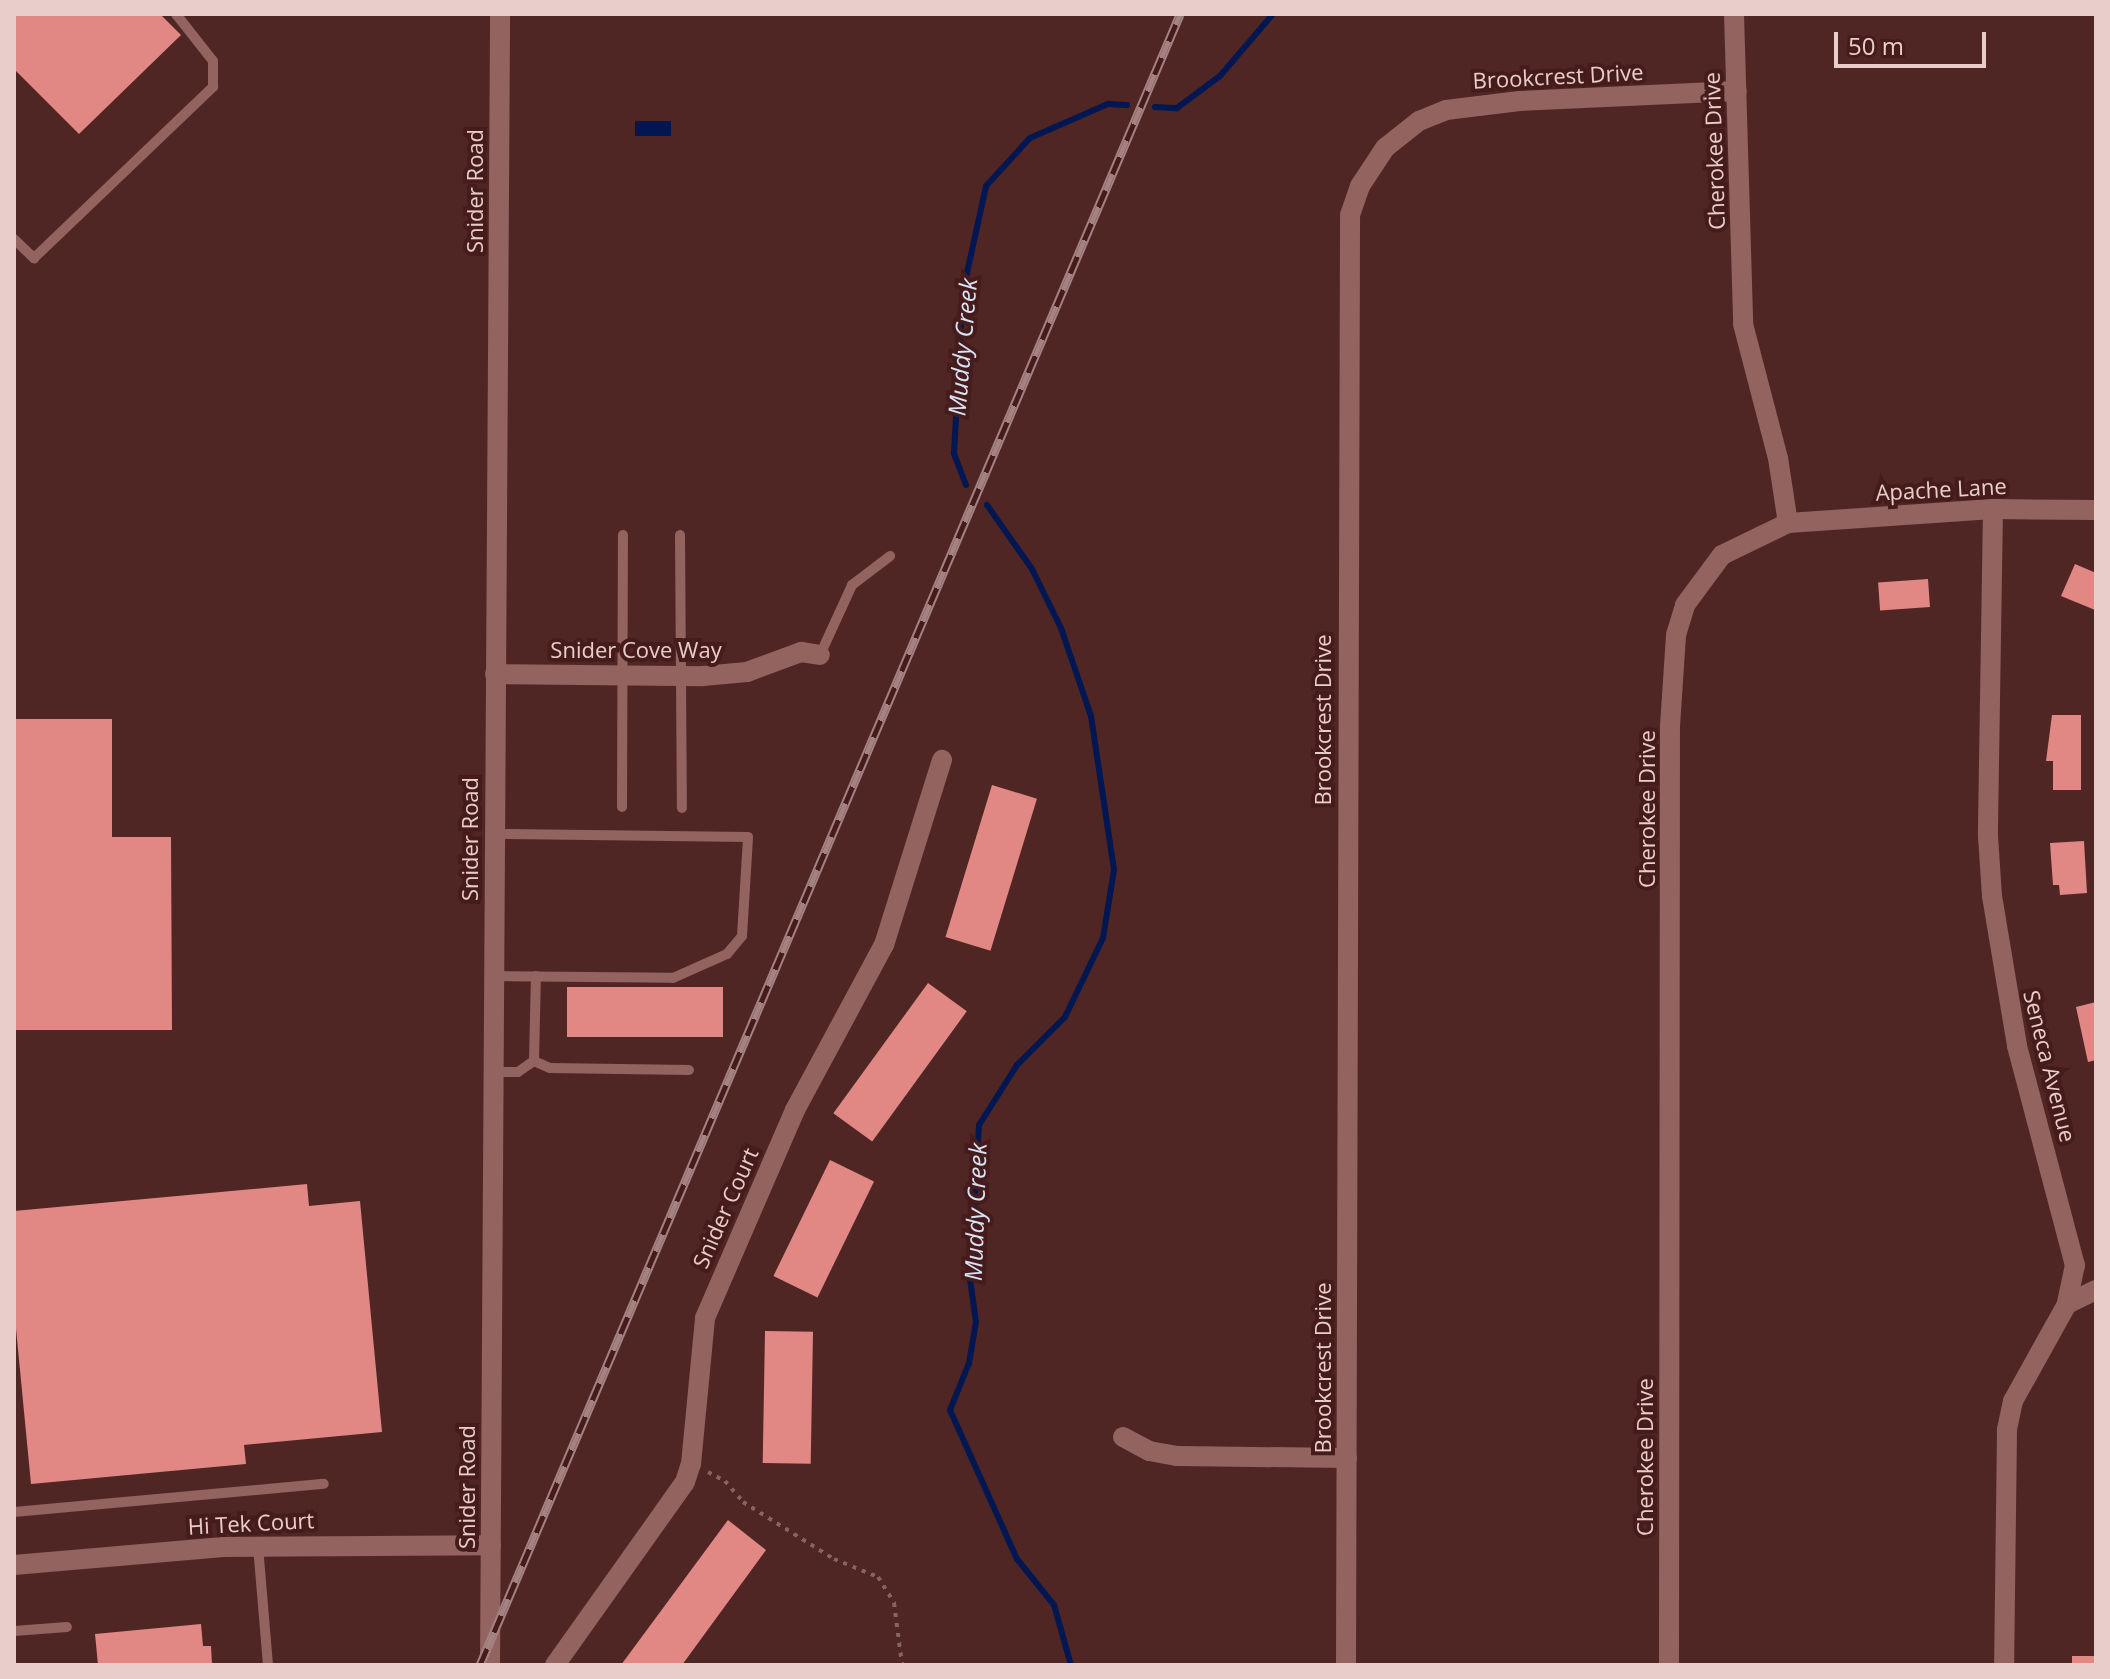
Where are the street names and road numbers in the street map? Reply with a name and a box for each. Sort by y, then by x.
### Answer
street label: Brookcrest Drive [1472,58,1644,94]
street label: Cherokee Drive [1698,72,1730,230]
street label: Snider Road [462,129,488,253]
street label: Apache Lane [1875,472,2007,506]
street label: Brookcrest Drive [1310,634,1336,806]
street label: Snider Cove Way [550,637,722,663]
street label: Cherokee Drive [1634,730,1660,888]
street label: Snider Road [457,777,483,901]
street label: Seneca Avenue [2018,987,2082,1145]
street label: Snider Court [687,1144,763,1272]
street label: Brookcrest Drive [1310,1282,1336,1454]
street label: Cherokee Drive [1632,1378,1658,1536]
street label: Snider Road [454,1425,480,1549]
street label: Hi Tek Court [187,1507,315,1539]

